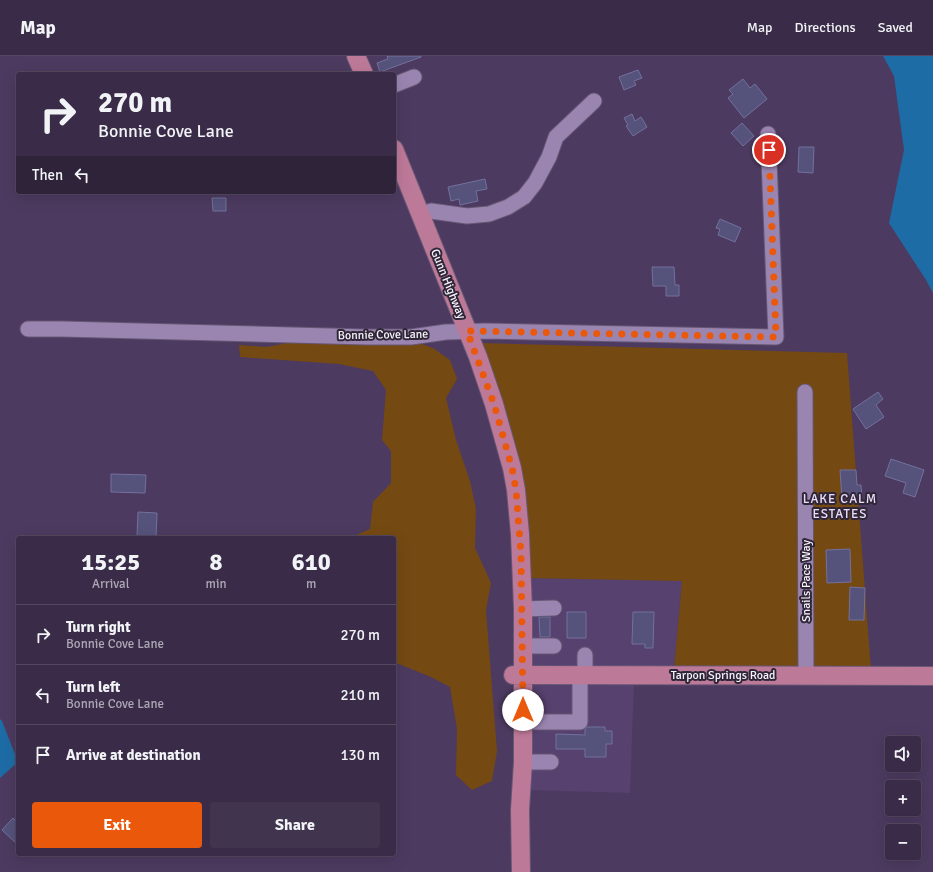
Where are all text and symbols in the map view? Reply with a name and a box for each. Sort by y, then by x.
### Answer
text: Map [20,16,56,40]
text: Map [747,19,773,36]
text: Directions [795,19,856,36]
text: Saved [878,19,913,36]
text: 270 m [98,86,172,120]
icon: right [32,88,84,140]
text: Bonnie Cove Lane [98,120,234,142]
pin [752,133,786,167]
icon: arrive [758,139,780,161]
icon: left [71,164,93,186]
text: Then [32,166,63,184]
street label: Gunn Highway [427,247,469,322]
street label: Bonnie Cove Lane [338,327,428,343]
district label: LAKE CALM ESTATES [803,491,877,522]
street label: Snails Pace Way [799,540,814,622]
text: 15:25 [81,547,140,577]
text: 8 [210,547,222,577]
text: 610 [292,547,331,577]
text: Arrival [92,576,129,592]
text: min [206,576,227,592]
text: m [306,576,316,592]
text: Turn right [66,618,131,636]
icon: right [32,624,54,646]
text: 270 m [340,626,380,644]
text: Bonnie Cove Lane [66,636,164,652]
street label: Tarpon Springs Road [671,668,775,683]
text: Turn left [66,678,120,696]
icon: left [32,684,54,706]
text: 210 m [340,686,380,704]
position arrow [502,689,544,731]
text: Bonnie Cove Lane [66,696,164,712]
map controls [885,736,921,860]
button: sound [885,736,921,772]
icon: arrive [32,744,54,766]
text: Arrive at destination [66,746,201,764]
text: 130 m [340,746,380,764]
button: + [885,780,921,816]
button: Exit [32,802,202,848]
button: Share [210,802,380,848]
button: − [885,824,921,860]

